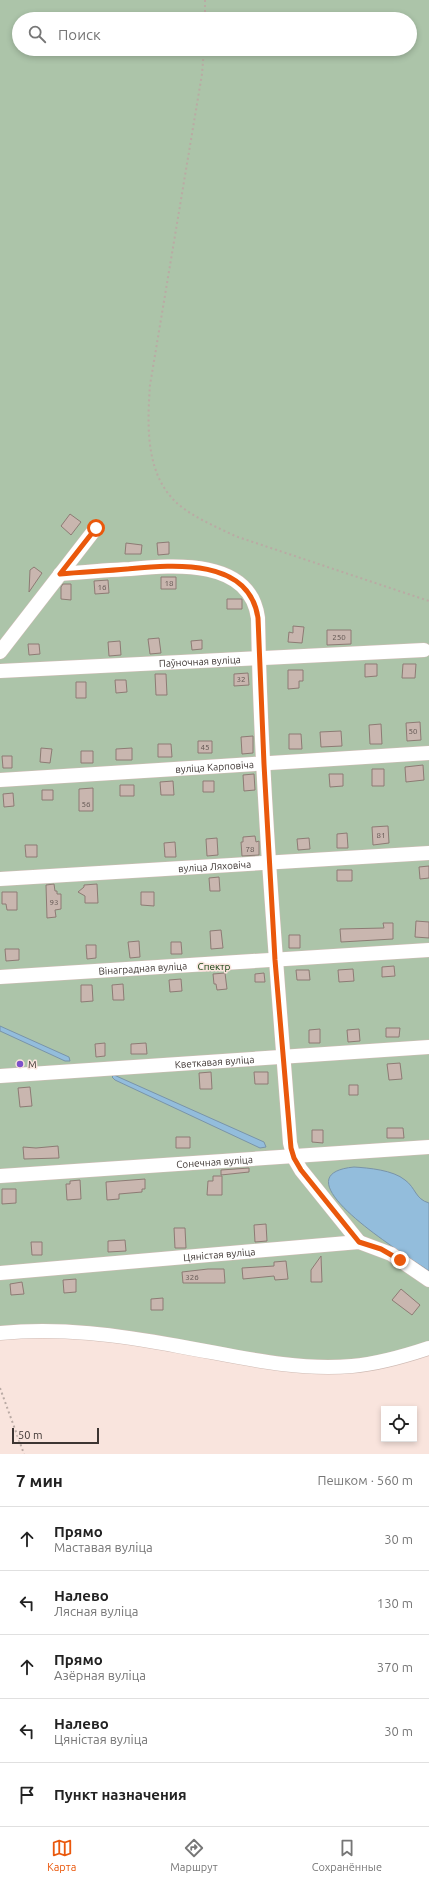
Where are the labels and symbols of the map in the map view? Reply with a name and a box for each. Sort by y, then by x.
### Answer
route start [87,519,105,537]
house number: 18 [164,579,174,588]
house number: 16 [97,583,107,592]
house number: 250 [332,633,346,642]
street label: Паўночная вуліца [159,654,241,669]
house number: 32 [236,675,246,684]
house number: 50 [408,727,418,736]
house number: 45 [200,743,210,752]
street label: вуліца Карповіча [175,759,254,775]
house number: 56 [81,800,91,809]
house number: 81 [376,831,386,840]
house number: 78 [245,845,255,854]
street label: вуліца Ляховіча [178,859,252,874]
house number: 93 [49,898,59,907]
street label: Вінаградная вуліца [98,960,187,977]
park label: Спектр [198,961,231,972]
street label: Кветкавая вуліца [174,1054,255,1070]
marker: М [15,1059,25,1069]
place label: М [28,1059,37,1070]
street label: Сонечная вуліца [176,1154,253,1170]
street label: Цяністая вуліца [183,1246,256,1263]
route end [391,1251,409,1269]
house number: 326 [185,1273,199,1282]
scale bar [12,1426,99,1445]

